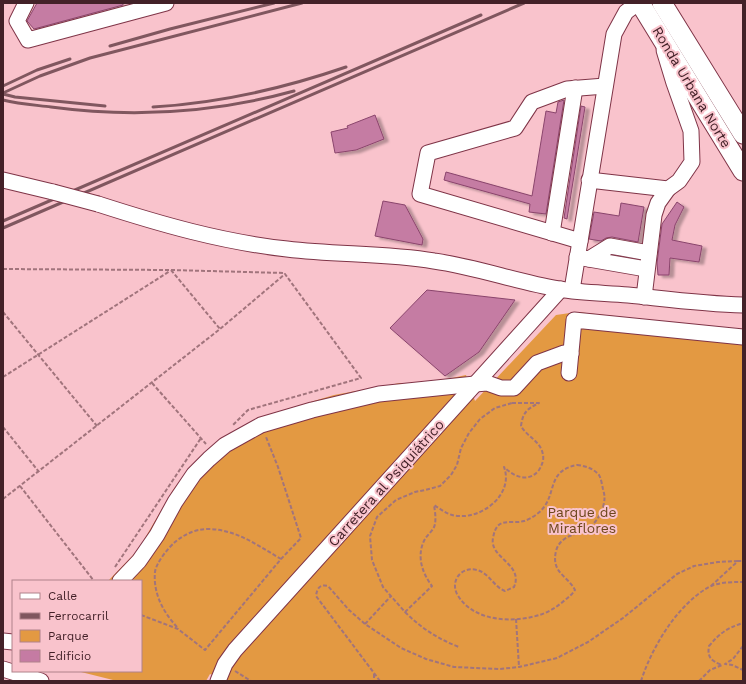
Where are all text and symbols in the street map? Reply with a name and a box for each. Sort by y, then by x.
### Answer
street label: Ronda Urbana Norte [650,24,734,150]
street label: Carretera al Psiquiátrico [325,416,447,550]
park label: Parque de Miraflores [547,504,617,536]
legend [12,580,142,672]
text: Calle [48,589,77,603]
text: Ferrocarril [48,609,109,623]
text: Parque [48,629,89,643]
text: Edificio [48,649,91,663]

